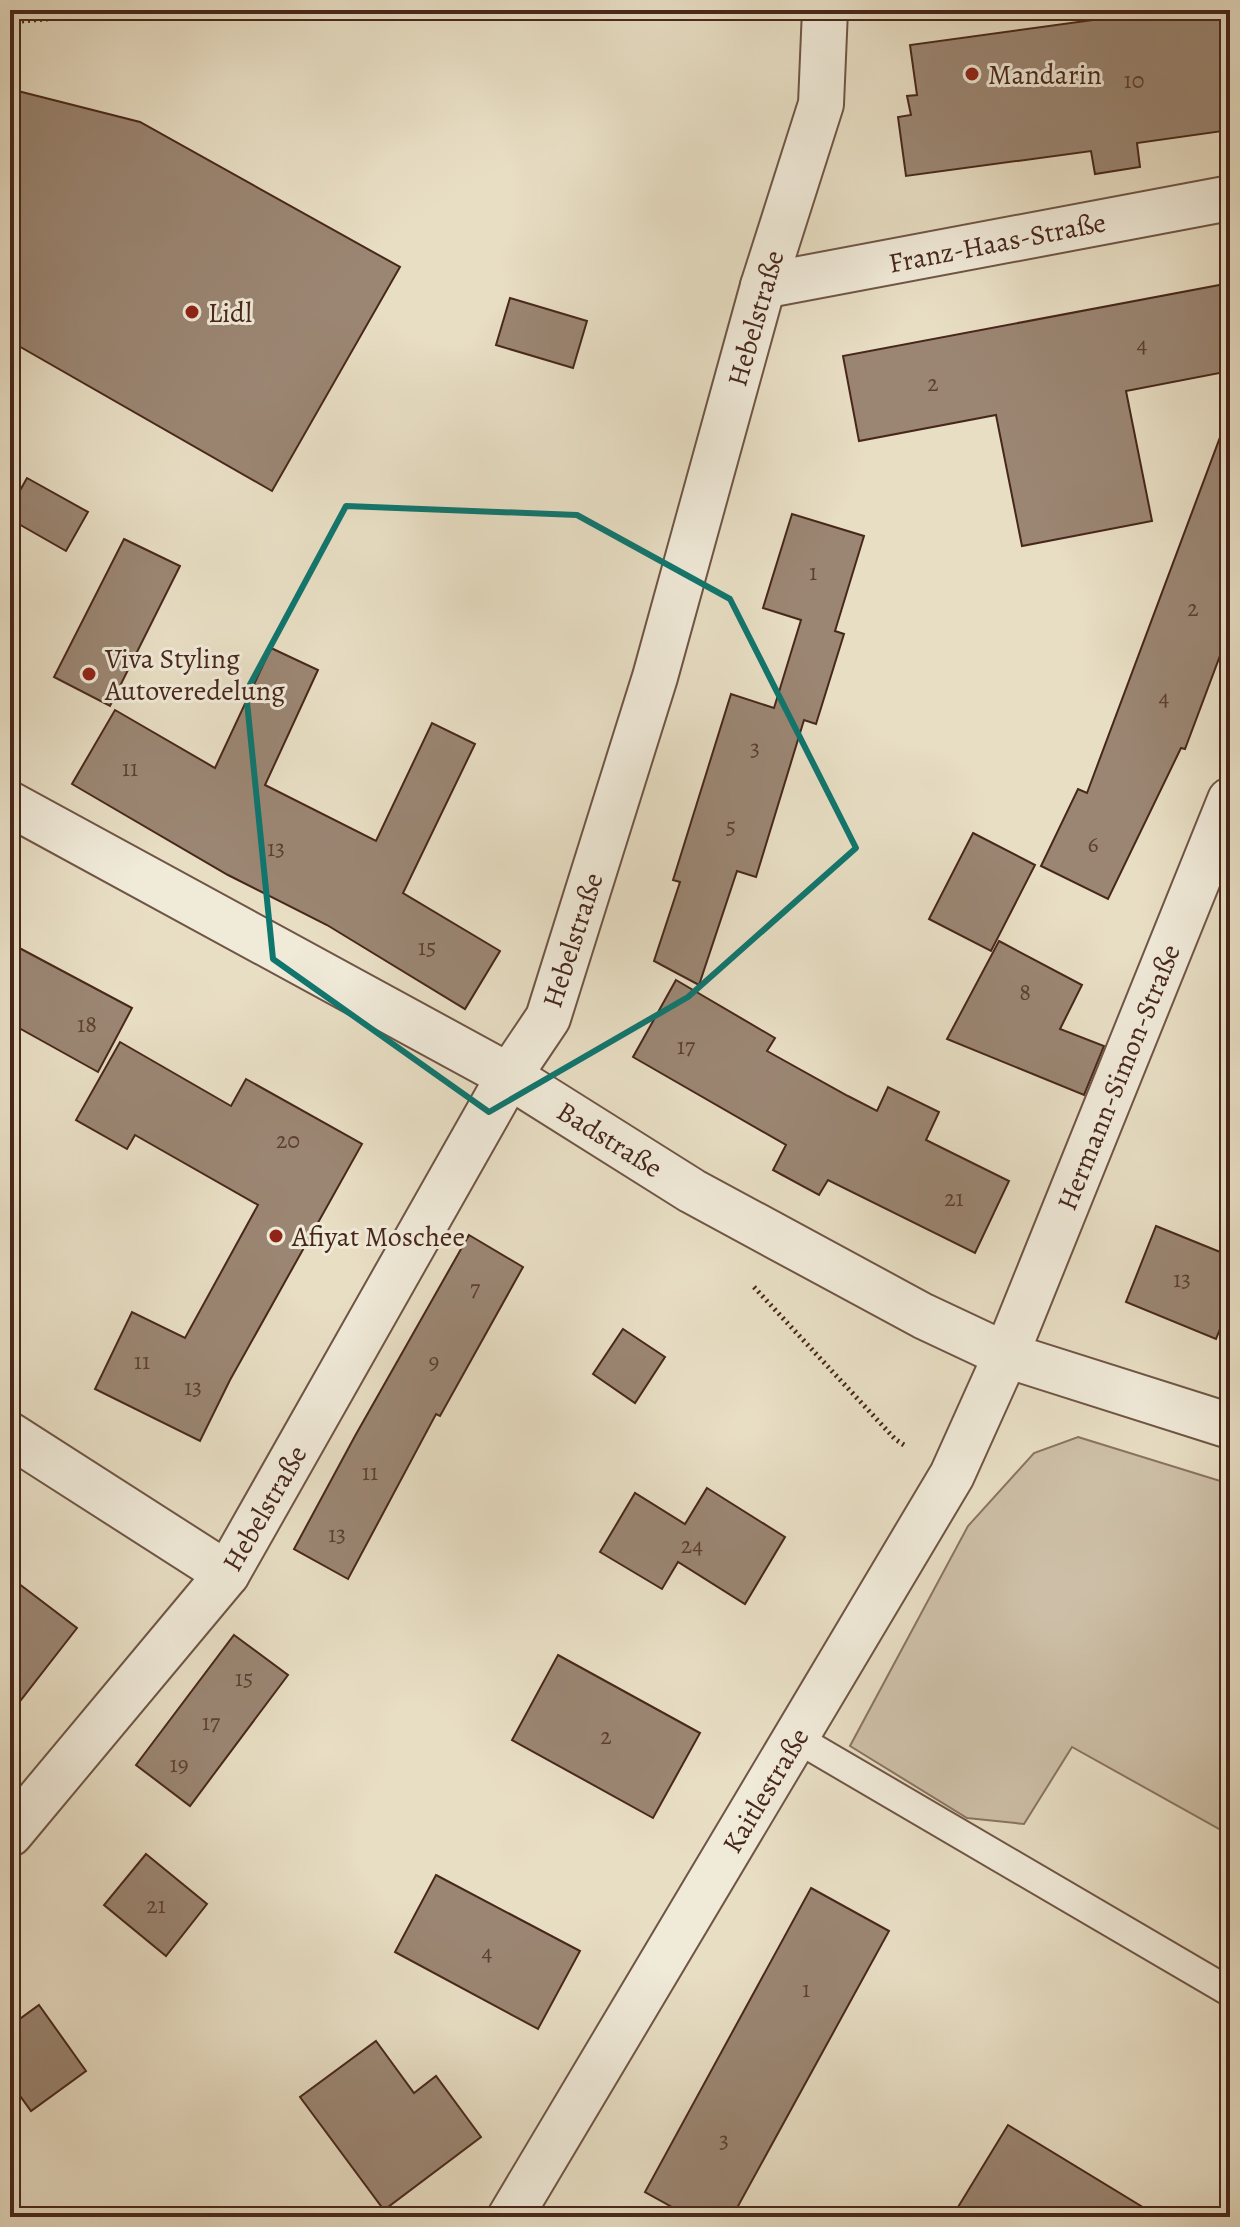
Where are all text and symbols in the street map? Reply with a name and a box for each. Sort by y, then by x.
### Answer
place label: Mandarin [988,56,1102,94]
house number: 10 [1124,64,1145,96]
marker: Mandarin [963,65,981,83]
street label: Franz-Haas-Straße [885,203,1109,283]
street label: Hebelstraße [718,246,793,391]
place label: Lidl [208,294,252,332]
marker: Lidl [183,303,201,321]
house number: 4 [1137,328,1148,360]
house number: 2 [927,367,939,399]
house number: 1 [809,556,817,588]
house number: 2 [1187,592,1199,624]
place label: Viva Styling Autoveredelung [104,640,285,710]
marker: Viva Styling Autoveredelung [80,665,98,683]
house number: 4 [1159,681,1170,713]
house number: 3 [750,732,760,764]
house number: 11 [122,752,138,784]
house number: 5 [726,810,736,842]
house number: 6 [1087,828,1099,860]
house number: 13 [267,832,285,864]
street label: Hebelstraße [533,868,613,1013]
house number: 15 [418,931,436,963]
street label: Hermann-Simon-Straße [1048,939,1190,1216]
house number: 8 [1019,976,1031,1008]
house number: 18 [77,1008,97,1040]
house number: 17 [677,1030,696,1062]
street label: Badstraße [549,1092,670,1187]
house number: 20 [276,1124,300,1156]
house number: 21 [944,1182,964,1214]
place label: Afiyat Moschee [291,1218,465,1256]
marker: Afiyat Moschee [267,1227,285,1245]
house number: 13 [1173,1263,1191,1295]
house number: 7 [470,1272,481,1304]
house number: 11 [134,1345,150,1377]
house number: 9 [429,1345,439,1377]
house number: 13 [184,1371,202,1403]
street label: Hebelstraße [213,1438,316,1579]
house number: 11 [362,1456,378,1488]
house number: 13 [328,1518,346,1550]
house number: 24 [681,1529,703,1561]
house number: 15 [235,1662,253,1694]
house number: 17 [202,1706,221,1738]
house number: 2 [600,1720,612,1752]
street label: Kaitlestraße [714,1721,818,1860]
house number: 19 [169,1748,189,1780]
house number: 21 [146,1889,166,1921]
house number: 4 [482,1936,493,1968]
house number: 1 [802,1973,810,2005]
house number: 3 [719,2124,729,2156]

